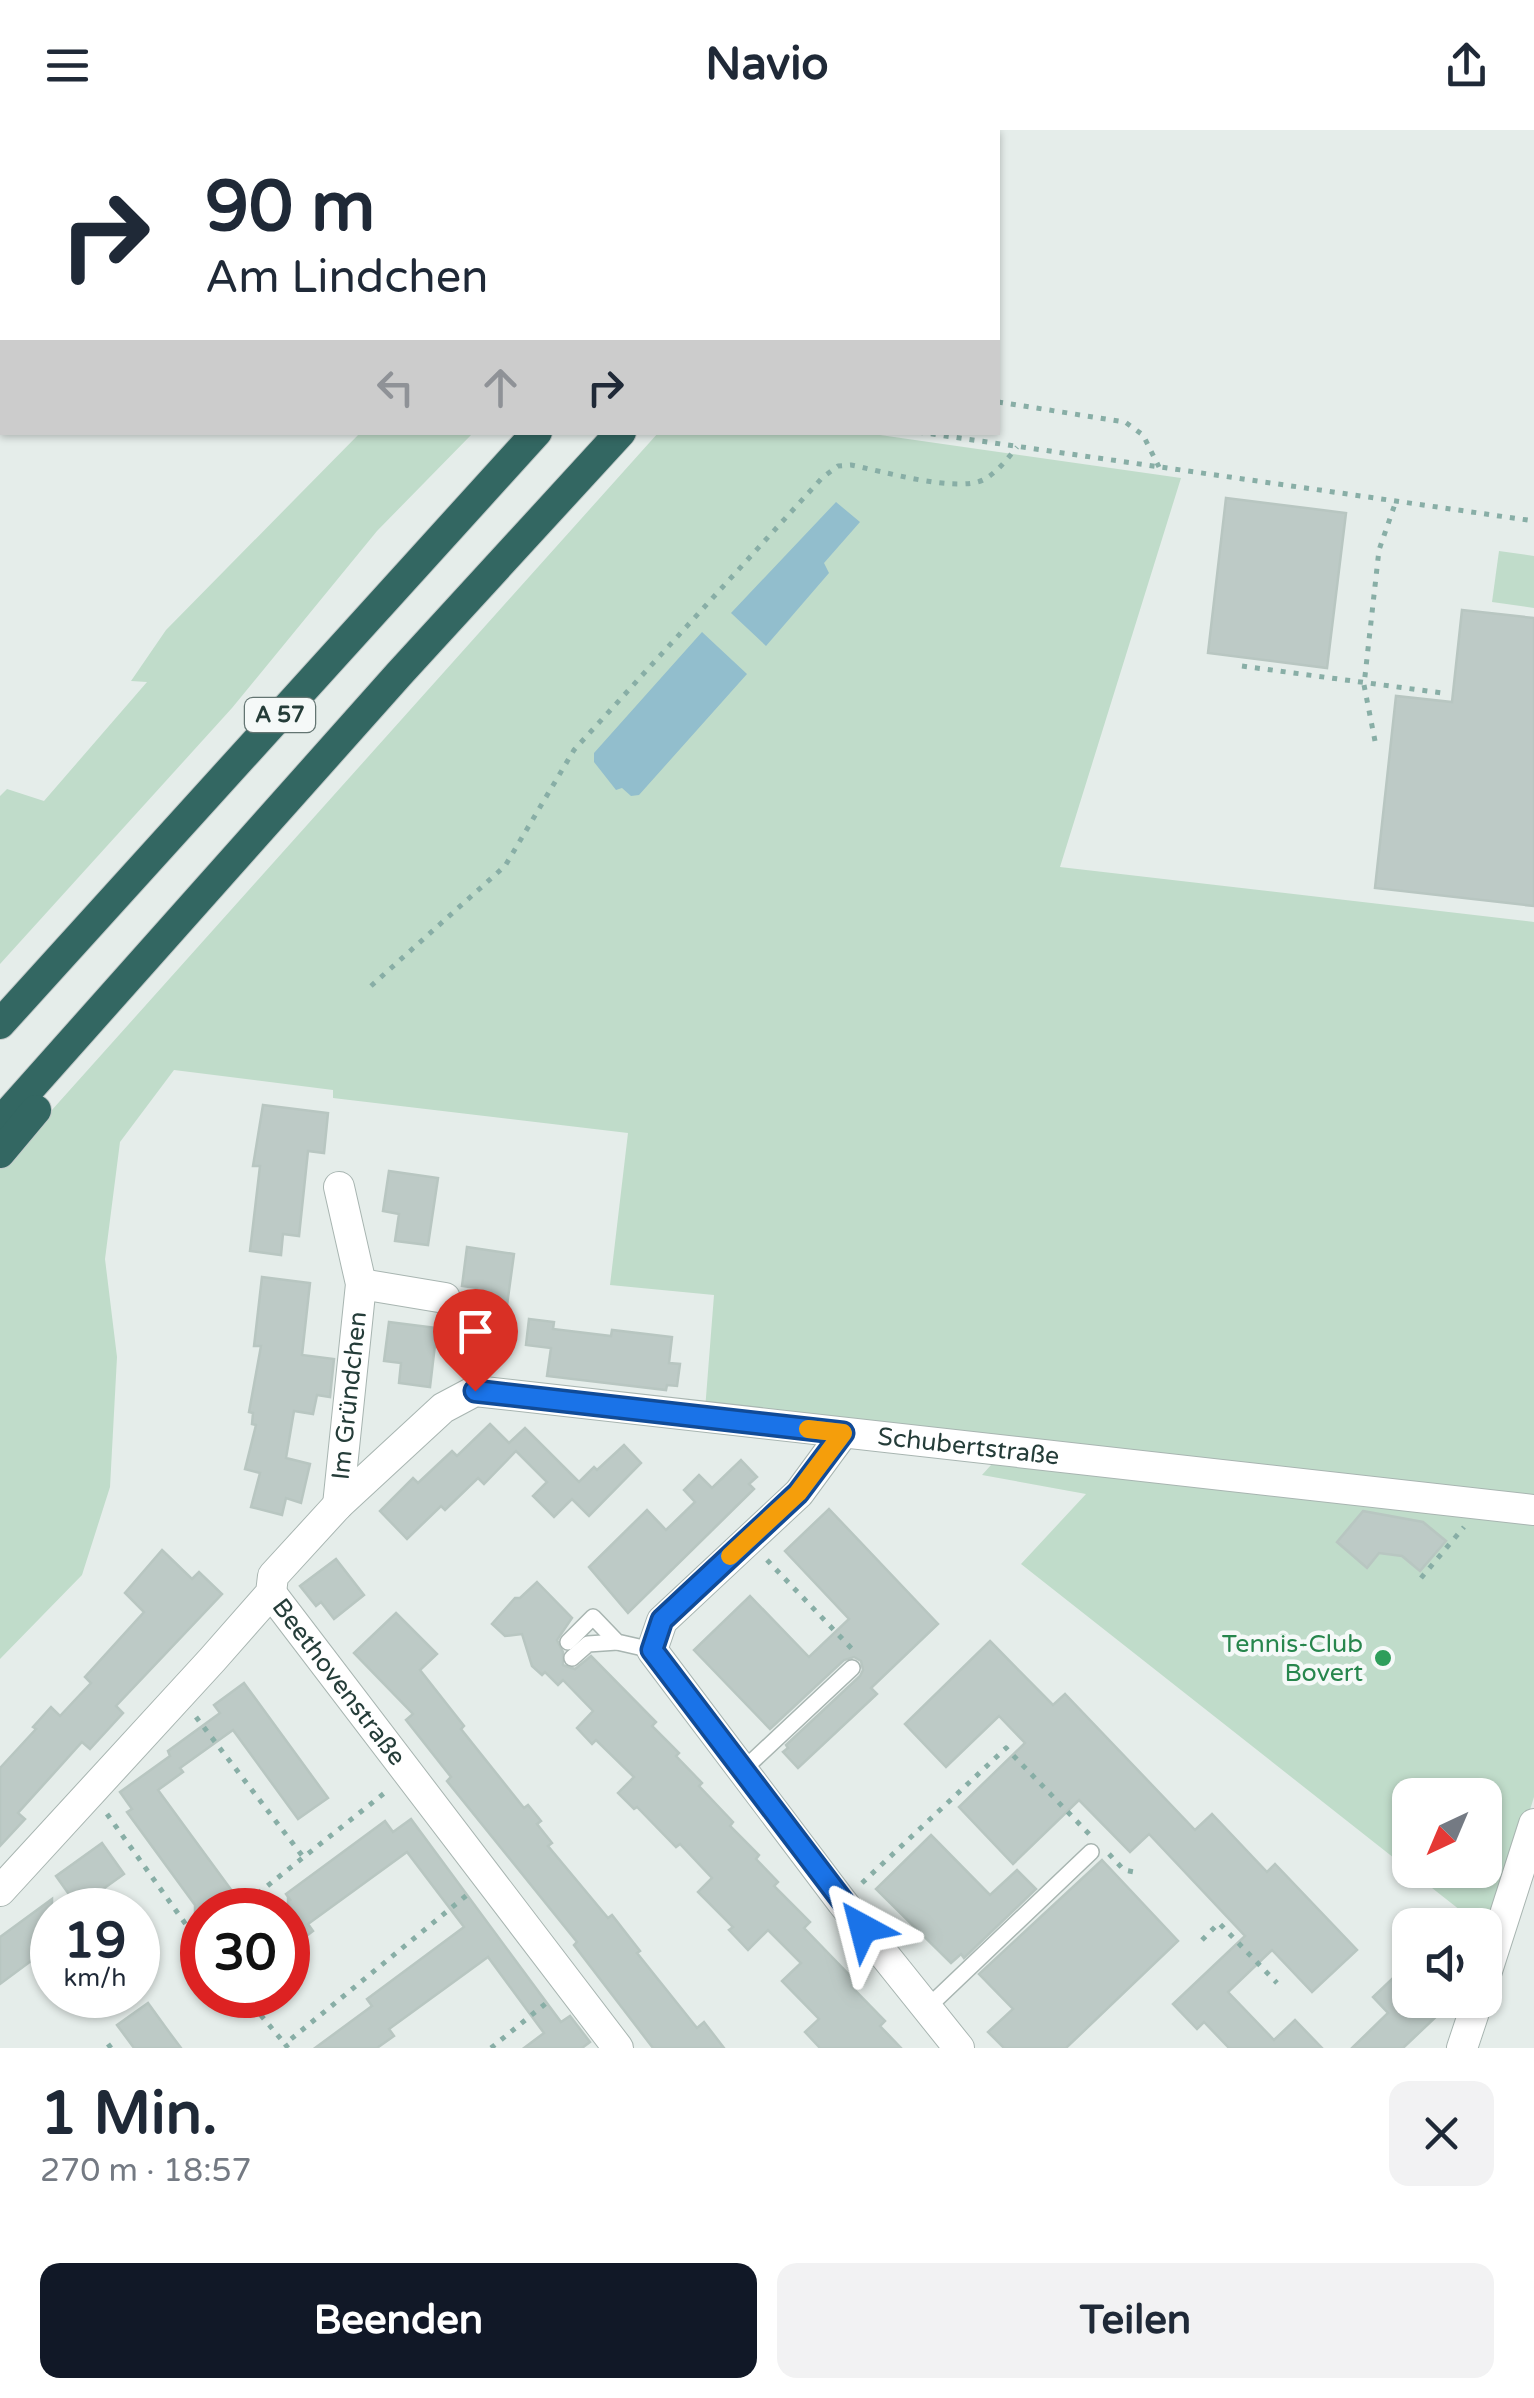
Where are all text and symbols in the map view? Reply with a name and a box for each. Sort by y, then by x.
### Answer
icon: menu [40,38,95,93]
text: Navio [705,38,829,92]
icon: share [1439,38,1494,93]
text: 90 m [205,166,375,250]
icon: right [40,170,170,300]
text: Am Lindchen [205,251,489,305]
icon: left [368,360,423,415]
icon: ahead [473,360,528,415]
icon: right [578,360,633,415]
road number: A 57 [245,698,315,732]
pin [433,1289,518,1392]
icon: arrive [448,1304,503,1359]
street label: Im Gründchen [326,1310,373,1481]
street label: Schubertstraße [876,1421,1061,1472]
street label: Beethovenstraße [266,1593,412,1772]
place label: Tennis-Club Bovert [1222,1629,1363,1688]
marker: Tennis-Club Bovert [1372,1647,1394,1669]
north arrow [1392,1778,1502,1888]
map controls [1392,1778,1502,2018]
position arrow [811,1876,915,1980]
speed limit sign: 30 [180,1888,310,2018]
button: sound [1392,1908,1502,2018]
text: 19 [64,1911,126,1971]
text: km/h [64,1963,126,1993]
text: 1 Min. [40,2078,218,2150]
button: close [1389,2081,1494,2186]
text: 270 m · 18:57 [40,2152,252,2190]
button: Beenden [40,2263,757,2378]
button: Teilen [777,2263,1494,2378]

